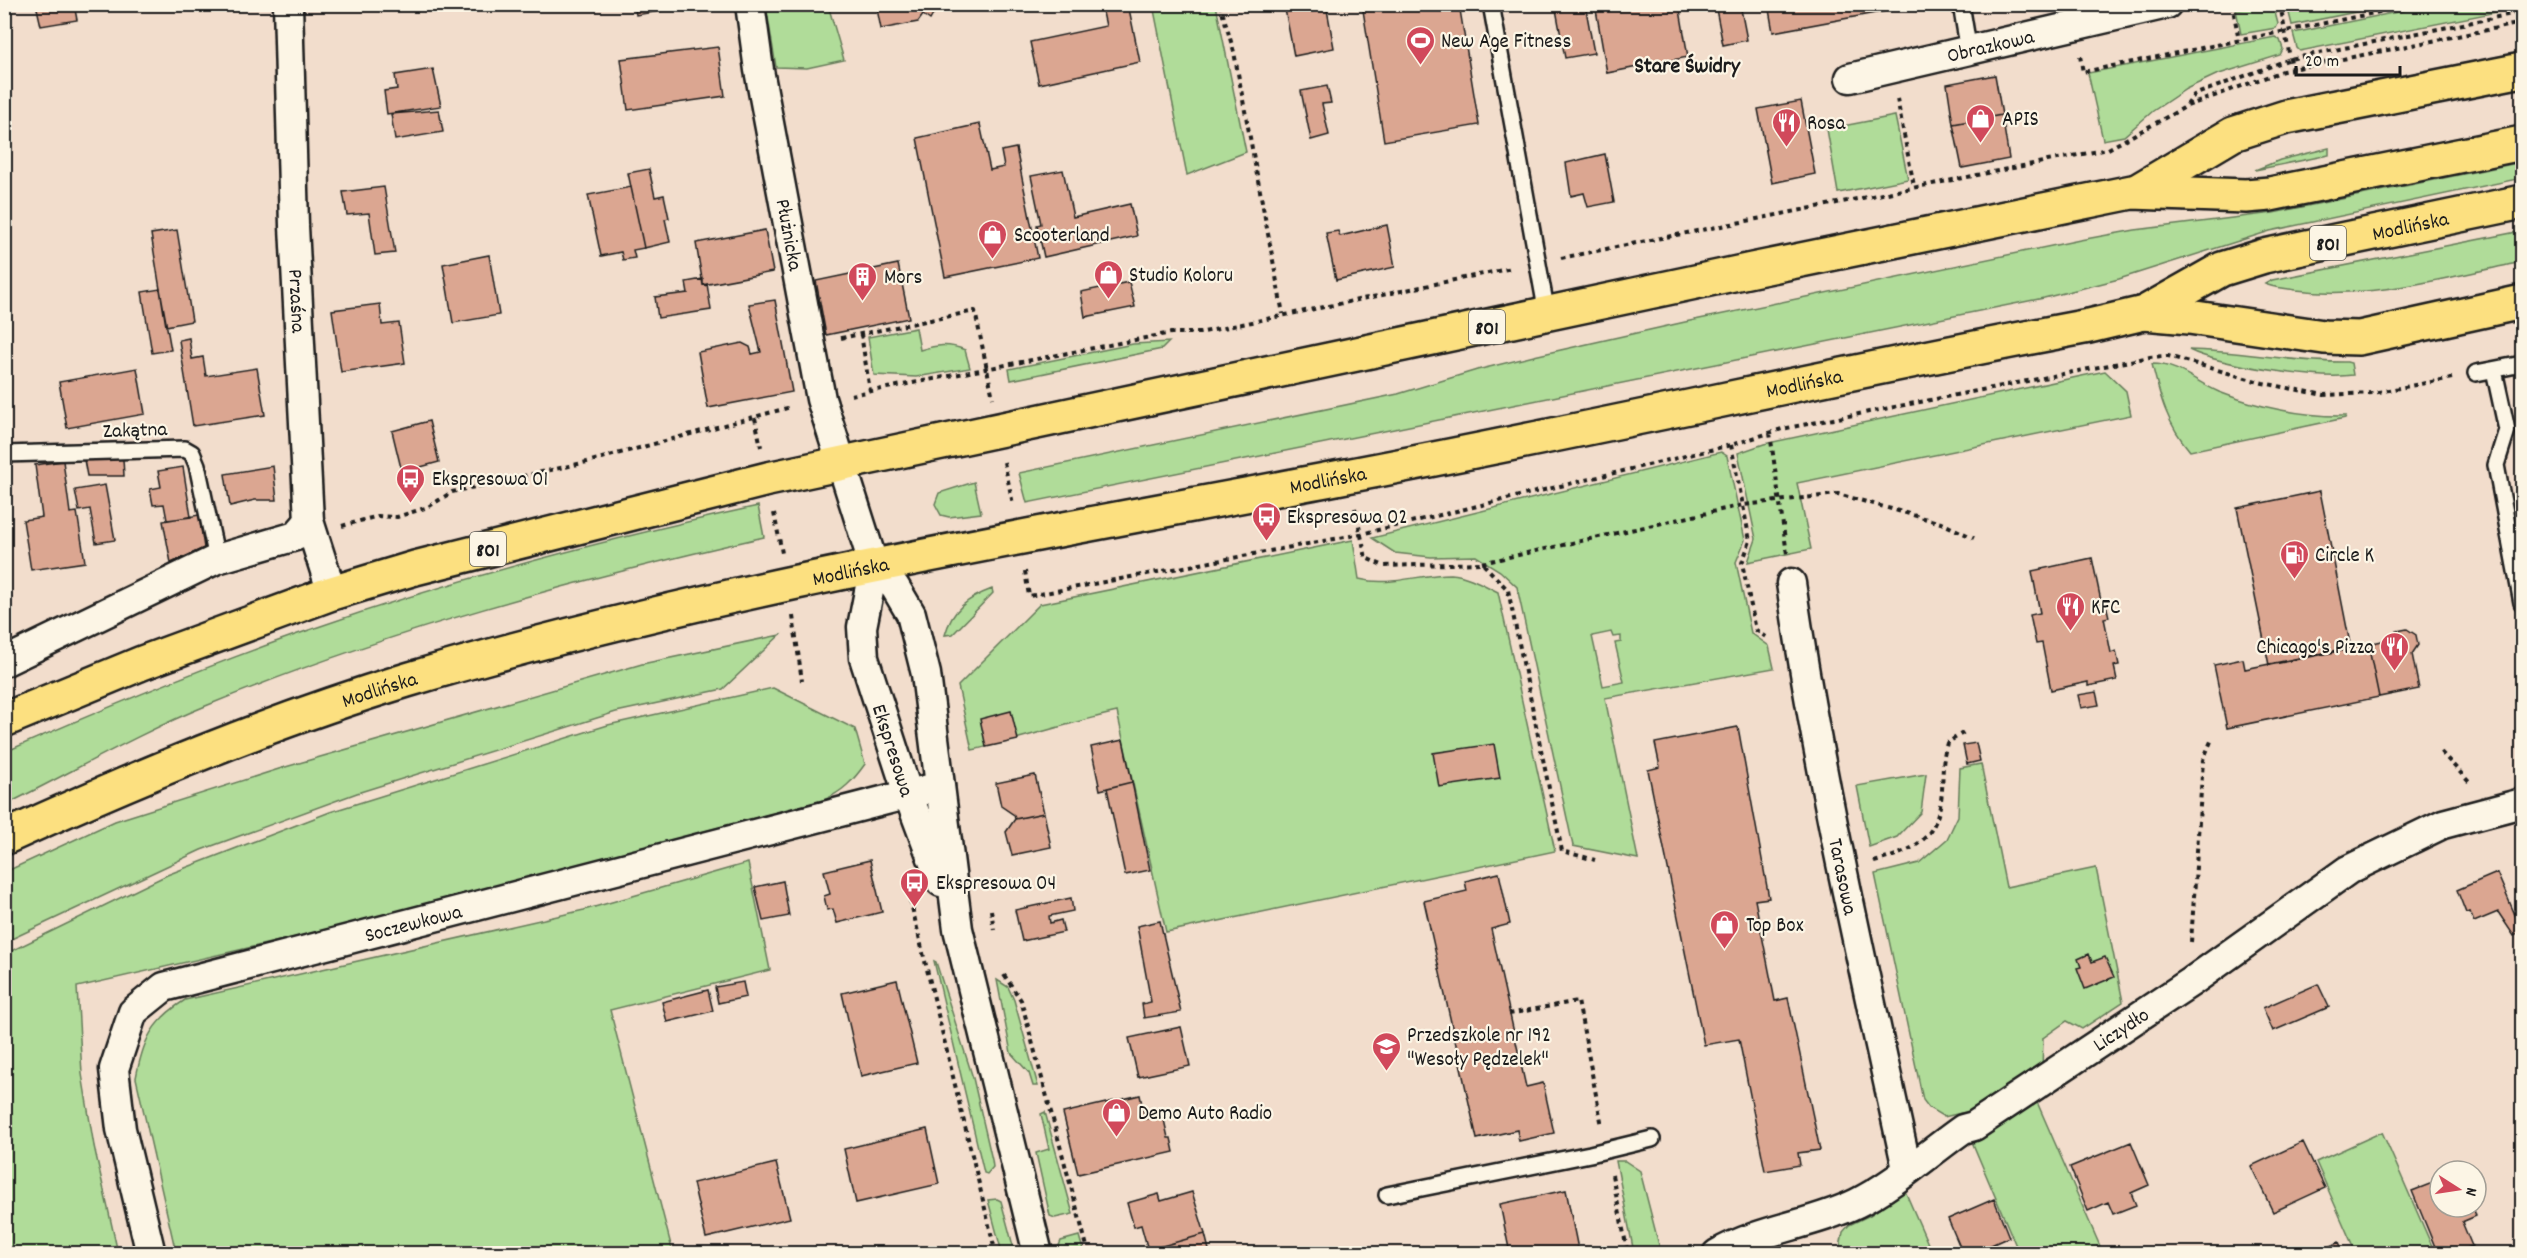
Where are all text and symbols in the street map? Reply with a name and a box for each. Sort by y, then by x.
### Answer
street label: Obrazkowa [1945,23,2038,73]
sports icon: New Age Fitness [1404,24,1436,66]
place label: New Age Fitness [1441,28,1571,58]
scale bar [2296,39,2400,77]
text: 20 m [2305,50,2339,75]
district label: Stare Świdry [1634,52,1741,83]
shop icon: APIS [1965,102,1997,144]
restaurant icon: Rosa [1770,106,1802,148]
place label: APIS [2002,106,2039,136]
place label: Rosa [1807,110,1846,140]
street label: Płużnicka [766,197,809,275]
street label: Modlińska [2370,205,2453,251]
shop icon: Scooterland [977,218,1009,260]
place label: Scooterland [1014,222,1110,252]
road number: 801 [2310,226,2346,260]
shop icon: Studio Koloru [1092,258,1124,300]
building icon: Mors [847,260,879,302]
place label: Studio Koloru [1129,262,1233,292]
place label: Mors [884,264,922,294]
street label: Przaśna [278,268,311,335]
road number: 801 [1469,310,1505,344]
street label: Modlińska [1764,363,1847,408]
street label: Zakątna [102,416,169,448]
street label: Modlińska [1288,460,1370,504]
bus stop icon: Ekspresowa 01 [395,462,427,504]
place label: Ekspresowa 01 [432,466,548,496]
bus stop icon: Ekspresowa 02 [1250,500,1282,542]
place label: Ekspresowa 02 [1287,504,1408,534]
road number: 801 [470,532,506,566]
fuel station icon: Circle K [2278,538,2310,580]
place label: Circle K [2315,542,2374,572]
street label: Modlińska [810,551,893,596]
restaurant icon: KFC [2054,590,2086,632]
place label: KFC [2091,594,2120,624]
restaurant icon: Chicago's Pizza [2379,630,2411,672]
place label: Chicago's Pizza [2256,634,2375,664]
street label: Modlińska [339,665,422,718]
street label: Ekspresowa [862,701,920,802]
street label: Tarasowa [1818,836,1864,919]
bus stop icon: Ekspresowa 04 [899,866,931,908]
place label: Ekspresowa 04 [936,870,1056,900]
street label: Soczewkowa [362,898,467,952]
shop icon: Top Box [1709,908,1741,950]
place label: Top Box [1746,912,1804,942]
street label: Liczydło [2088,1002,2156,1061]
place label: Przedszkole nr 192 "Wesoły Pędzelek" [1407,1022,1551,1076]
school or university icon: Przedszkole nr 192 "Wesoły Pędzelek" [1370,1030,1402,1072]
shop icon: Demo Auto Radio [1101,1096,1133,1138]
place label: Demo Auto Radio [1138,1100,1272,1130]
north arrow [2428,1159,2488,1219]
text: N [2458,1185,2482,1198]

